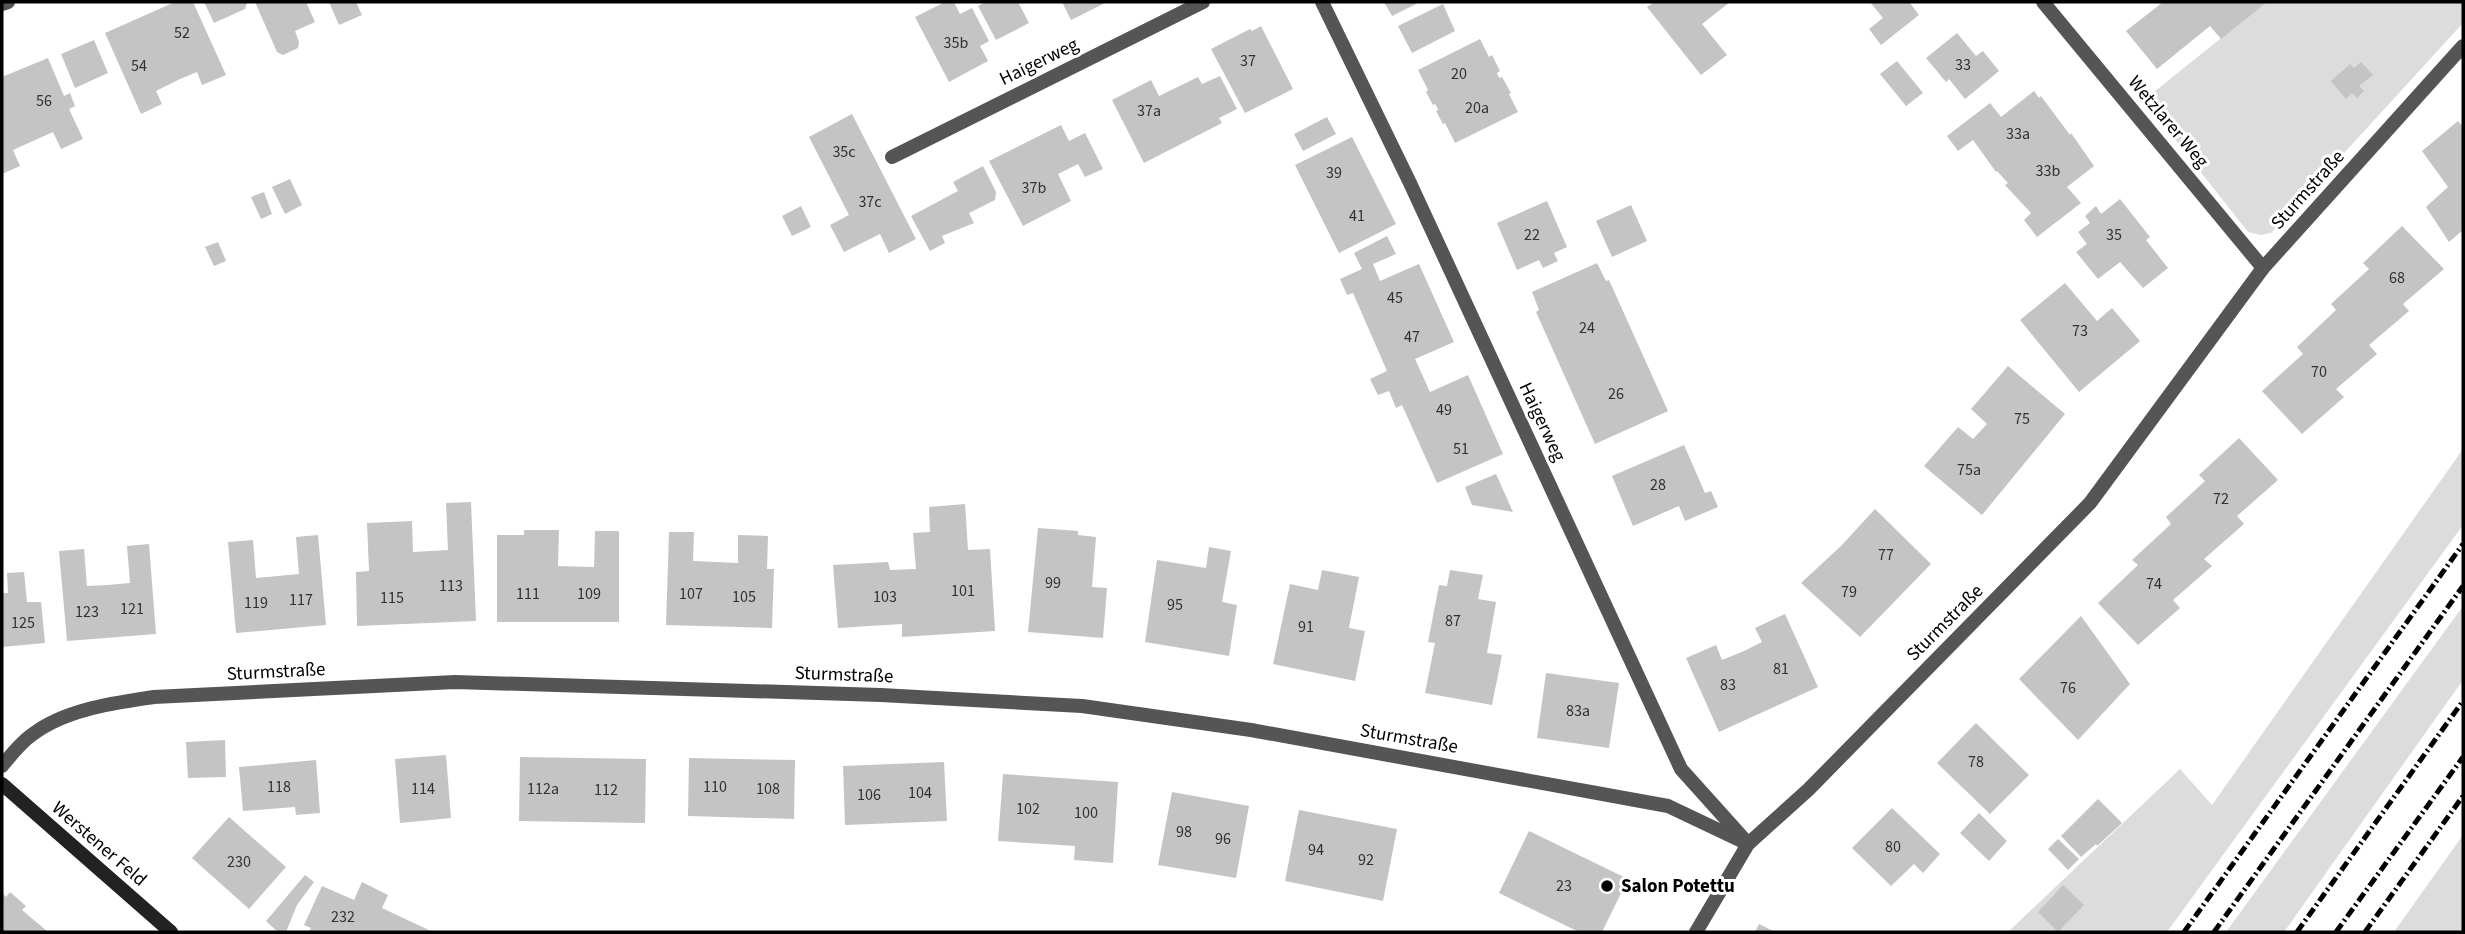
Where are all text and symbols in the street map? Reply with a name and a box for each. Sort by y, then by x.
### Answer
house number: 52 [174,22,190,44]
street label: Haigerweg [995,31,1083,93]
house number: 35b [944,32,969,54]
house number: 37 [1240,50,1256,72]
house number: 33 [1955,54,1971,76]
house number: 54 [131,55,147,77]
house number: 20 [1451,63,1467,85]
street label: Wetzlarer Weg [2121,70,2215,174]
house number: 56 [36,90,52,112]
house number: 20a [1465,97,1489,119]
house number: 37a [1137,100,1161,122]
house number: 33a [2006,123,2030,145]
house number: 35c [832,141,856,163]
street label: Sturmstraße [2265,144,2351,236]
house number: 33b [2036,160,2061,182]
house number: 39 [1326,162,1342,184]
house number: 37b [1022,177,1047,199]
house number: 37c [858,191,882,213]
house number: 41 [1349,205,1365,227]
house number: 22 [1524,224,1540,246]
house number: 35 [2106,224,2122,246]
house number: 68 [2389,267,2405,289]
house number: 45 [1387,287,1403,309]
house number: 24 [1579,317,1595,339]
house number: 73 [2072,320,2088,342]
house number: 47 [1404,326,1420,348]
house number: 70 [2311,361,2327,383]
street label: Haigerweg [1512,378,1572,466]
house number: 26 [1608,383,1624,405]
house number: 49 [1436,399,1452,421]
house number: 75 [2014,408,2030,430]
house number: 51 [1453,438,1469,460]
house number: 75a [1957,459,1981,481]
house number: 28 [1650,474,1666,496]
house number: 72 [2213,488,2229,510]
house number: 77 [1878,544,1894,566]
house number: 99 [1045,572,1061,594]
house number: 74 [2146,573,2162,595]
house number: 113 [439,575,463,597]
street label: Sturmstraße [1900,578,1990,668]
house number: 101 [951,580,975,602]
house number: 79 [1841,581,1857,603]
house number: 111 [516,583,540,605]
house number: 109 [577,583,601,605]
house number: 107 [679,583,703,605]
house number: 105 [732,586,756,608]
house number: 103 [873,586,897,608]
house number: 115 [380,587,404,609]
house number: 117 [289,589,313,611]
house number: 119 [244,592,268,614]
house number: 95 [1167,594,1183,616]
house number: 121 [120,598,144,620]
house number: 123 [75,601,99,623]
house number: 87 [1445,610,1461,632]
house number: 125 [11,612,35,634]
house number: 91 [1298,616,1314,638]
street label: Sturmstraße [226,656,326,688]
house number: 81 [1773,658,1789,680]
street label: Sturmstraße [794,660,894,690]
house number: 83 [1720,674,1736,696]
house number: 76 [2060,677,2076,699]
house number: 83a [1566,700,1590,722]
street label: Sturmstraße [1358,717,1460,761]
house number: 78 [1968,751,1984,773]
house number: 118 [267,776,291,798]
house number: 110 [703,776,727,798]
house number: 114 [411,778,435,800]
house number: 112a [527,778,559,800]
house number: 108 [756,778,780,800]
house number: 112 [594,779,618,801]
house number: 104 [908,782,932,804]
house number: 106 [857,784,881,806]
street label: Werstener Feld [46,795,152,893]
house number: 102 [1016,798,1040,820]
house number: 100 [1074,802,1098,824]
house number: 98 [1176,821,1192,843]
house number: 96 [1215,828,1231,850]
house number: 80 [1885,836,1901,858]
house number: 94 [1308,839,1324,861]
house number: 92 [1358,849,1374,871]
house number: 230 [227,851,251,873]
place label: Salon Potettu [1621,873,1735,900]
house number: 23 [1556,875,1572,897]
marker: Salon Potettu [1599,878,1615,894]
house number: 232 [331,906,355,928]

